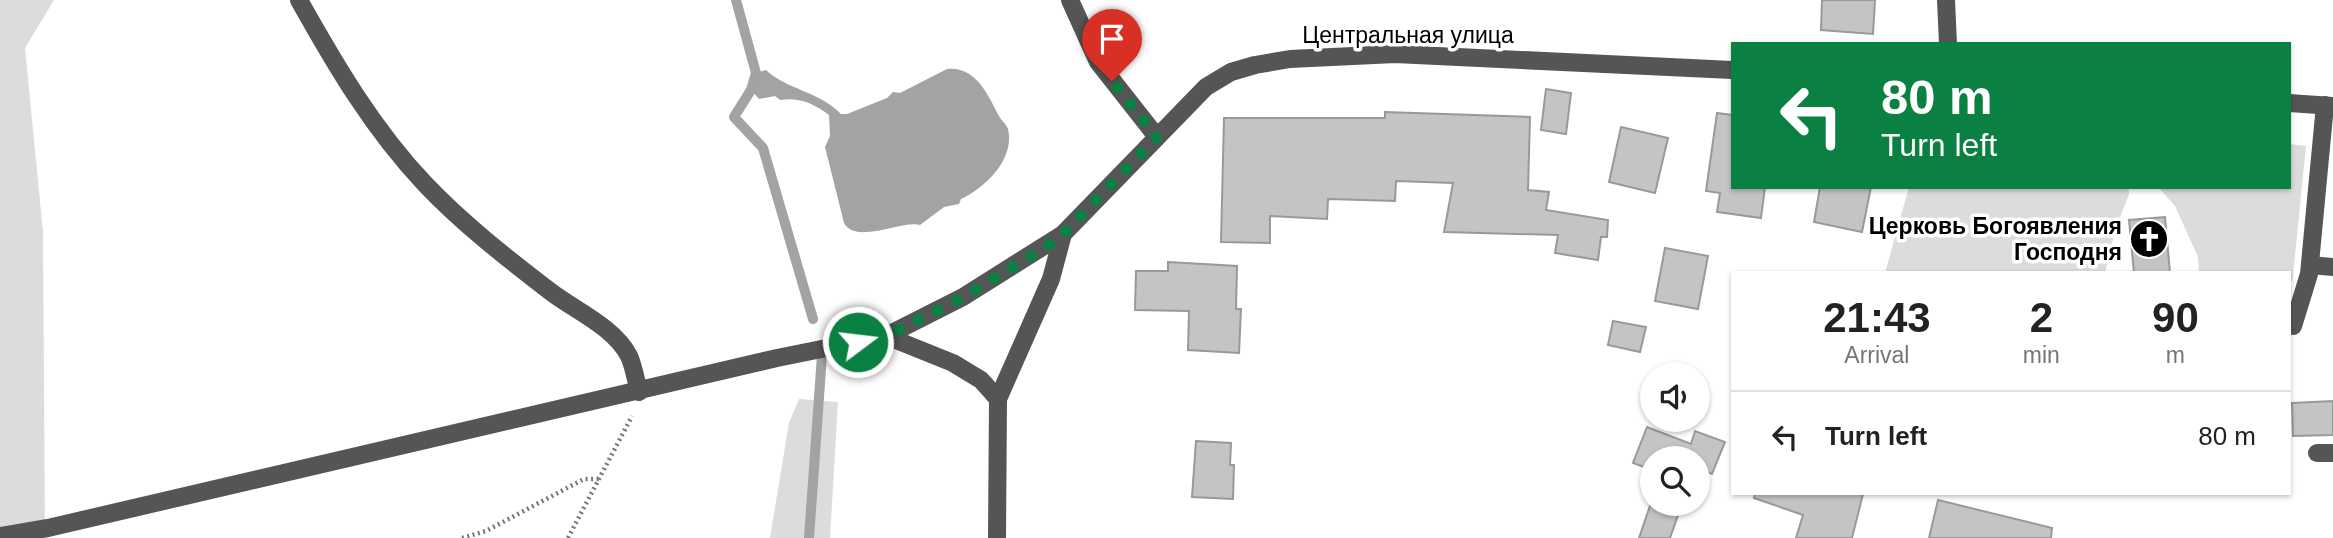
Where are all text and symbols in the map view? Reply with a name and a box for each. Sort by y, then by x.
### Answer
pin [1082,9,1142,81]
icon: arrive [1093,20,1131,58]
street label: Центральная улица [1302,22,1514,48]
icon: left [1766,70,1857,161]
text: 80 m [1881,70,1993,124]
text: Turn left [1881,127,1997,163]
place label: Церковь Богоявления Господня [1869,213,2122,265]
church icon: Церковь Богоявления Господня [2128,218,2170,260]
text: 21:43 [1823,294,1931,341]
text: 2 [2030,294,2053,341]
text: 90 [2152,294,2199,341]
position arrow [821,305,895,379]
text: Arrival [1844,342,1909,368]
text: min [2023,342,2060,368]
text: m [2166,342,2185,368]
map controls [1640,362,1710,516]
button: sound [1640,362,1710,432]
icon: left [1766,418,1804,456]
text: Turn left [1825,421,1927,451]
text: 80 m [2198,421,2256,451]
button: search [1640,446,1710,516]

